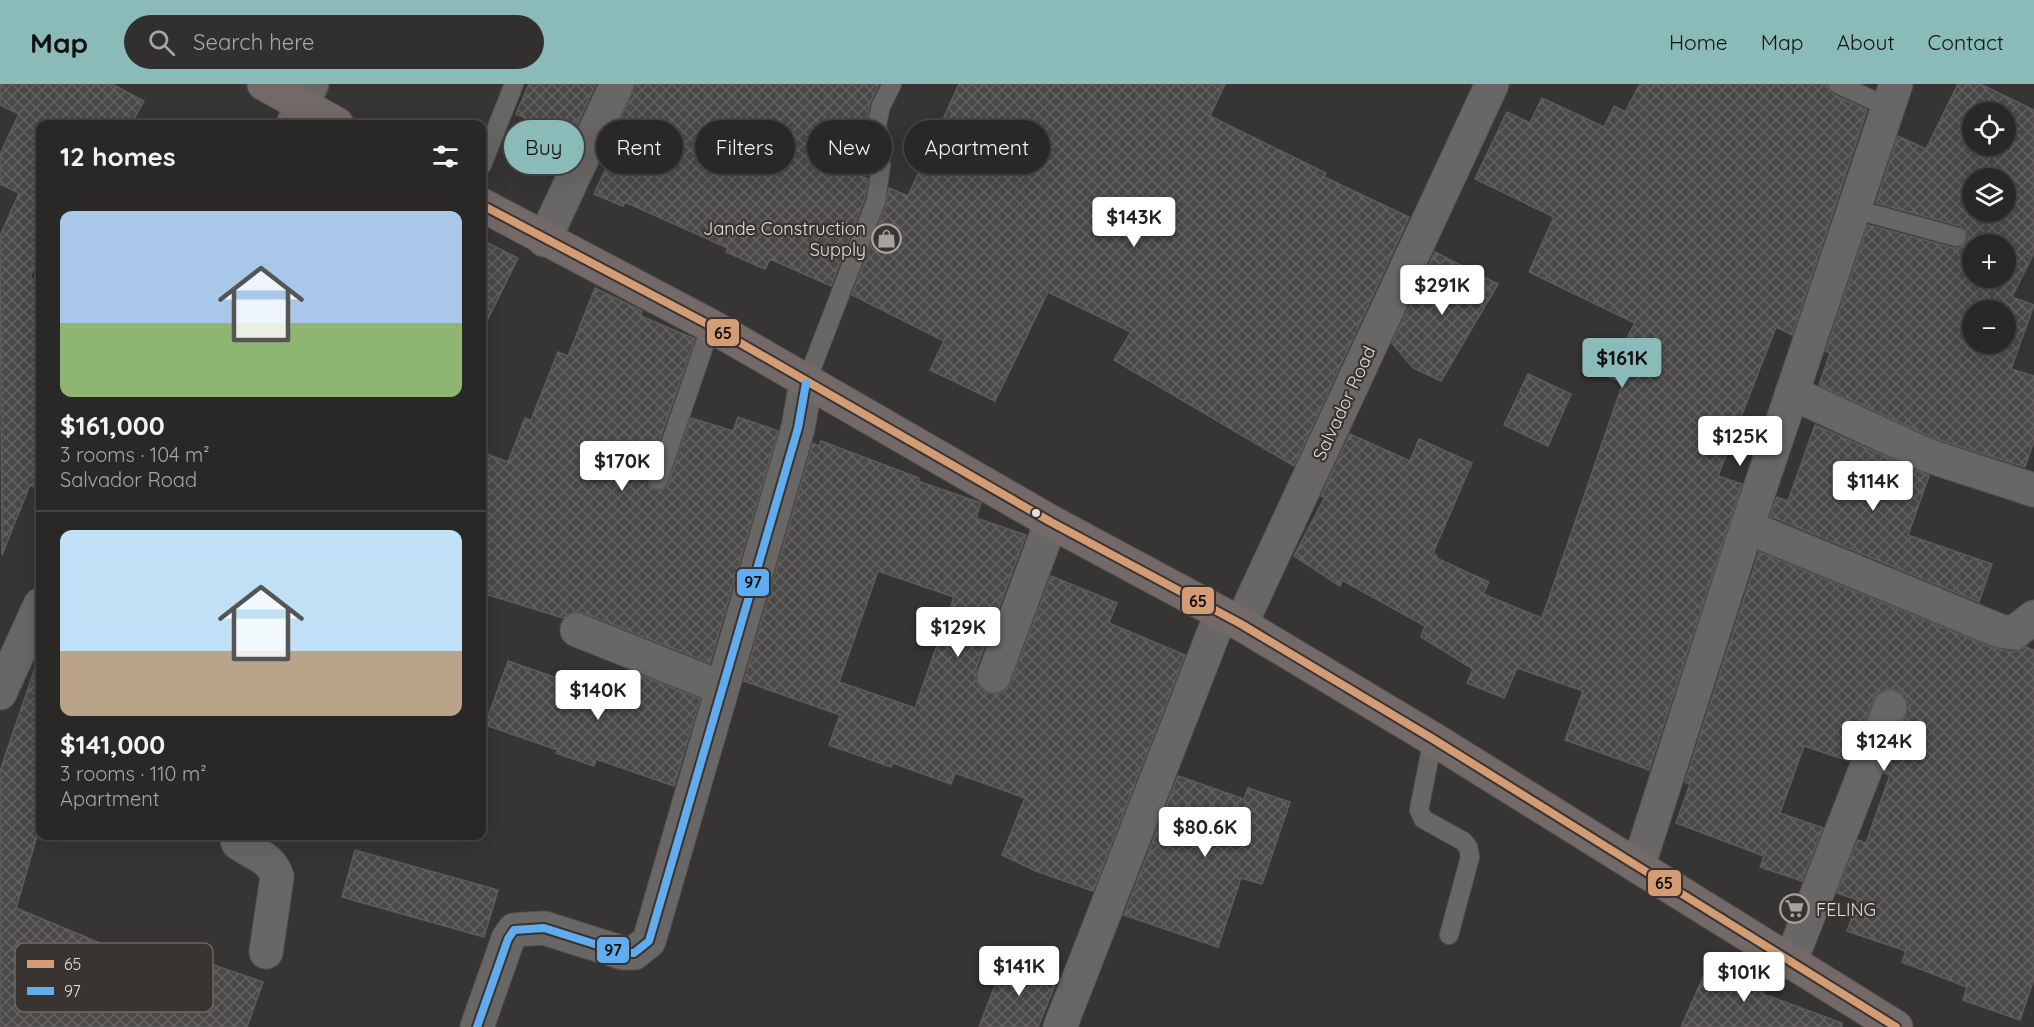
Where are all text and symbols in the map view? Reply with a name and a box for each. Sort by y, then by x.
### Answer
search box [124,15,544,69]
text: Map [30,25,88,60]
icon: search [145,26,178,59]
text: Search here [193,28,315,56]
text: Home [1669,29,1728,55]
text: Map [1761,29,1804,55]
text: About [1837,29,1895,55]
text: Contact [1928,29,2004,55]
map controls [1962,102,2016,354]
button: locate [1962,102,2016,156]
chip: Buy [504,120,584,174]
chip: Rent [596,120,683,174]
chip: Filters [695,120,795,174]
chip: New [807,120,892,174]
chip: Apartment [904,120,1050,174]
text: 12 homes [60,140,176,173]
icon: filters [429,140,462,173]
button: layers [1962,168,2016,222]
pin: $143K [1092,197,1176,248]
text: $143K [1106,204,1162,229]
place label: Jande Construction Supply [703,217,866,261]
shop icon: Jande Construction Supply [871,222,903,254]
button: + [1962,234,2016,288]
icon: home [207,250,315,358]
pin: $291K [1400,265,1484,316]
text: $291K [1414,272,1470,297]
button: − [1962,300,2016,354]
line badge: 65 [706,318,740,347]
text: 65 [714,323,732,343]
pin: $161K [1580,338,1664,389]
street label: Salvador Road [1308,342,1380,464]
text: $161K [1596,345,1648,370]
text: $161,000 [60,409,165,442]
pin: $125K [1698,416,1782,467]
text: $125K [1712,423,1768,448]
pin: $170K [580,441,664,492]
text: 3 rooms · 104 m² [60,442,210,467]
text: $170K [594,448,650,473]
pin: $114K [1831,461,1915,512]
text: Salvador Road [60,467,197,492]
text: $114K [1847,468,1899,493]
unlabelled marker [1030,507,1042,519]
line badge: 97 [736,568,770,597]
icon: home [207,569,315,677]
text: 97 [744,572,762,592]
line badge: 65 [1181,586,1215,615]
text: 65 [1189,591,1207,611]
pin: $129K [916,607,1000,658]
text: $129K [930,614,986,639]
pin: $140K [556,670,640,721]
text: $140K [570,677,626,702]
pin: $124K [1842,721,1926,772]
text: $141,000 [60,728,165,761]
text: $124K [1856,728,1912,753]
text: 3 rooms · 110 m² [60,761,207,786]
text: Apartment [60,786,160,811]
pin: $80.6K [1156,807,1254,858]
text: $80.6K [1173,814,1237,839]
line badge: 65 [1647,869,1682,897]
text: 65 [1655,873,1673,893]
supermarket icon: FELING [1779,893,1811,925]
place label: FELING [1816,898,1876,921]
line badge: 97 [596,936,630,964]
text: 97 [604,940,622,960]
legend [15,943,213,1012]
pin: $141K [977,946,1061,997]
pin: $101K [1702,952,1786,1003]
text: $141K [993,953,1045,978]
text: 65 [64,954,81,974]
text: $101K [1718,959,1770,984]
text: 97 [64,981,81,1001]

